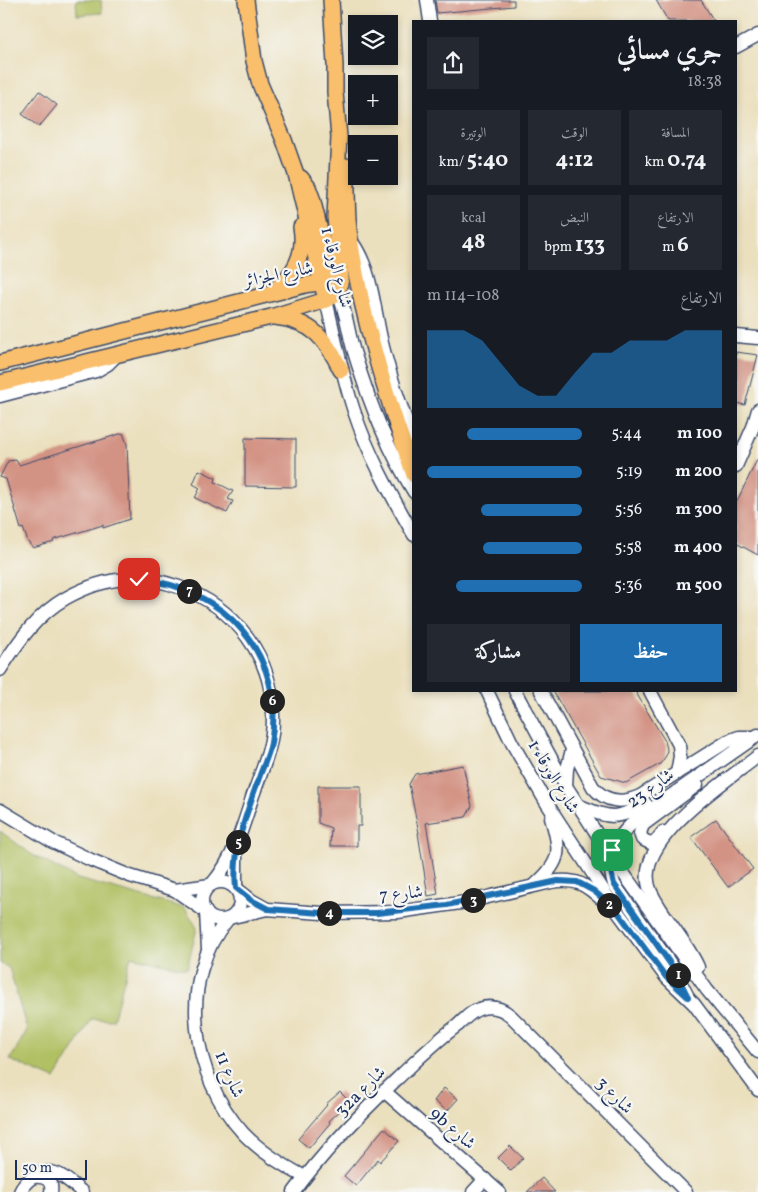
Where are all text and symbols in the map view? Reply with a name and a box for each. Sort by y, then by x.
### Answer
map controls [348,15,398,185]
button: layers [348,15,398,65]
text: جري مسائي [617,32,722,71]
button: share [427,37,479,89]
text: 18:38 [688,71,722,93]
button: + [348,75,398,125]
text: الوتيرة [461,124,486,143]
text: الوقت [561,124,588,143]
text: المسافة [661,124,690,143]
button: − [348,135,398,185]
text: 5:40 [467,146,508,175]
text: 4:12 [555,146,594,175]
text: 0.74 [667,146,707,175]
text: /km [439,153,467,172]
text: km [644,153,667,172]
text: kcal [461,209,486,228]
text: النبض [560,209,589,228]
text: الارتفاع [657,209,694,228]
street label: شارع الورقاء 1 [313,224,358,310]
text: 48 [462,228,485,257]
text: 133 [575,231,605,260]
text: 6 [677,231,689,260]
text: bpm [544,238,575,257]
text: m [662,238,677,257]
street label: شارع الجزائر [239,256,316,296]
text: 108–114 m [427,285,499,307]
text: الارتفاع [680,288,722,310]
text: 5:44 [611,423,642,445]
text: 100 m [677,423,722,445]
text: 5:19 [616,461,642,483]
text: 200 m [675,461,722,483]
text: 5:56 [615,499,642,521]
text: 300 m [676,499,722,521]
text: 5:58 [615,537,642,559]
text: 400 m [674,537,722,559]
pin [118,558,160,600]
icon: check [125,565,153,593]
text: 5:36 [614,575,642,597]
text: 500 m [676,575,722,597]
pin: 7 [176,578,202,604]
text: 7 [186,582,193,601]
button: مشاركة [427,624,570,682]
button: حفظ [580,624,722,682]
pin: 6 [260,688,284,714]
text: 6 [269,692,276,711]
street label: شارع الورقاء 1 [520,735,585,819]
street label: شارع 23 [622,763,680,816]
pin [591,829,633,871]
pin: 5 [226,830,250,854]
text: 5 [235,833,242,852]
icon: arrive [598,836,626,864]
street label: شارع 7 [378,880,424,910]
pin: 3 [460,888,486,912]
text: 3 [470,891,477,910]
pin: 2 [596,892,622,918]
text: 2 [606,896,613,915]
pin: 4 [316,900,342,926]
text: 4 [325,904,334,923]
pin: 1 [666,962,690,988]
text: 1 [676,966,681,985]
street label: شارع 11 [207,1047,250,1102]
street label: 32a شارع [330,1061,393,1124]
street label: شارع 3 [589,1072,638,1121]
street label: 9b شارع [423,1102,481,1157]
scale bar [15,1157,88,1180]
text: 50 m [22,1159,52,1178]

